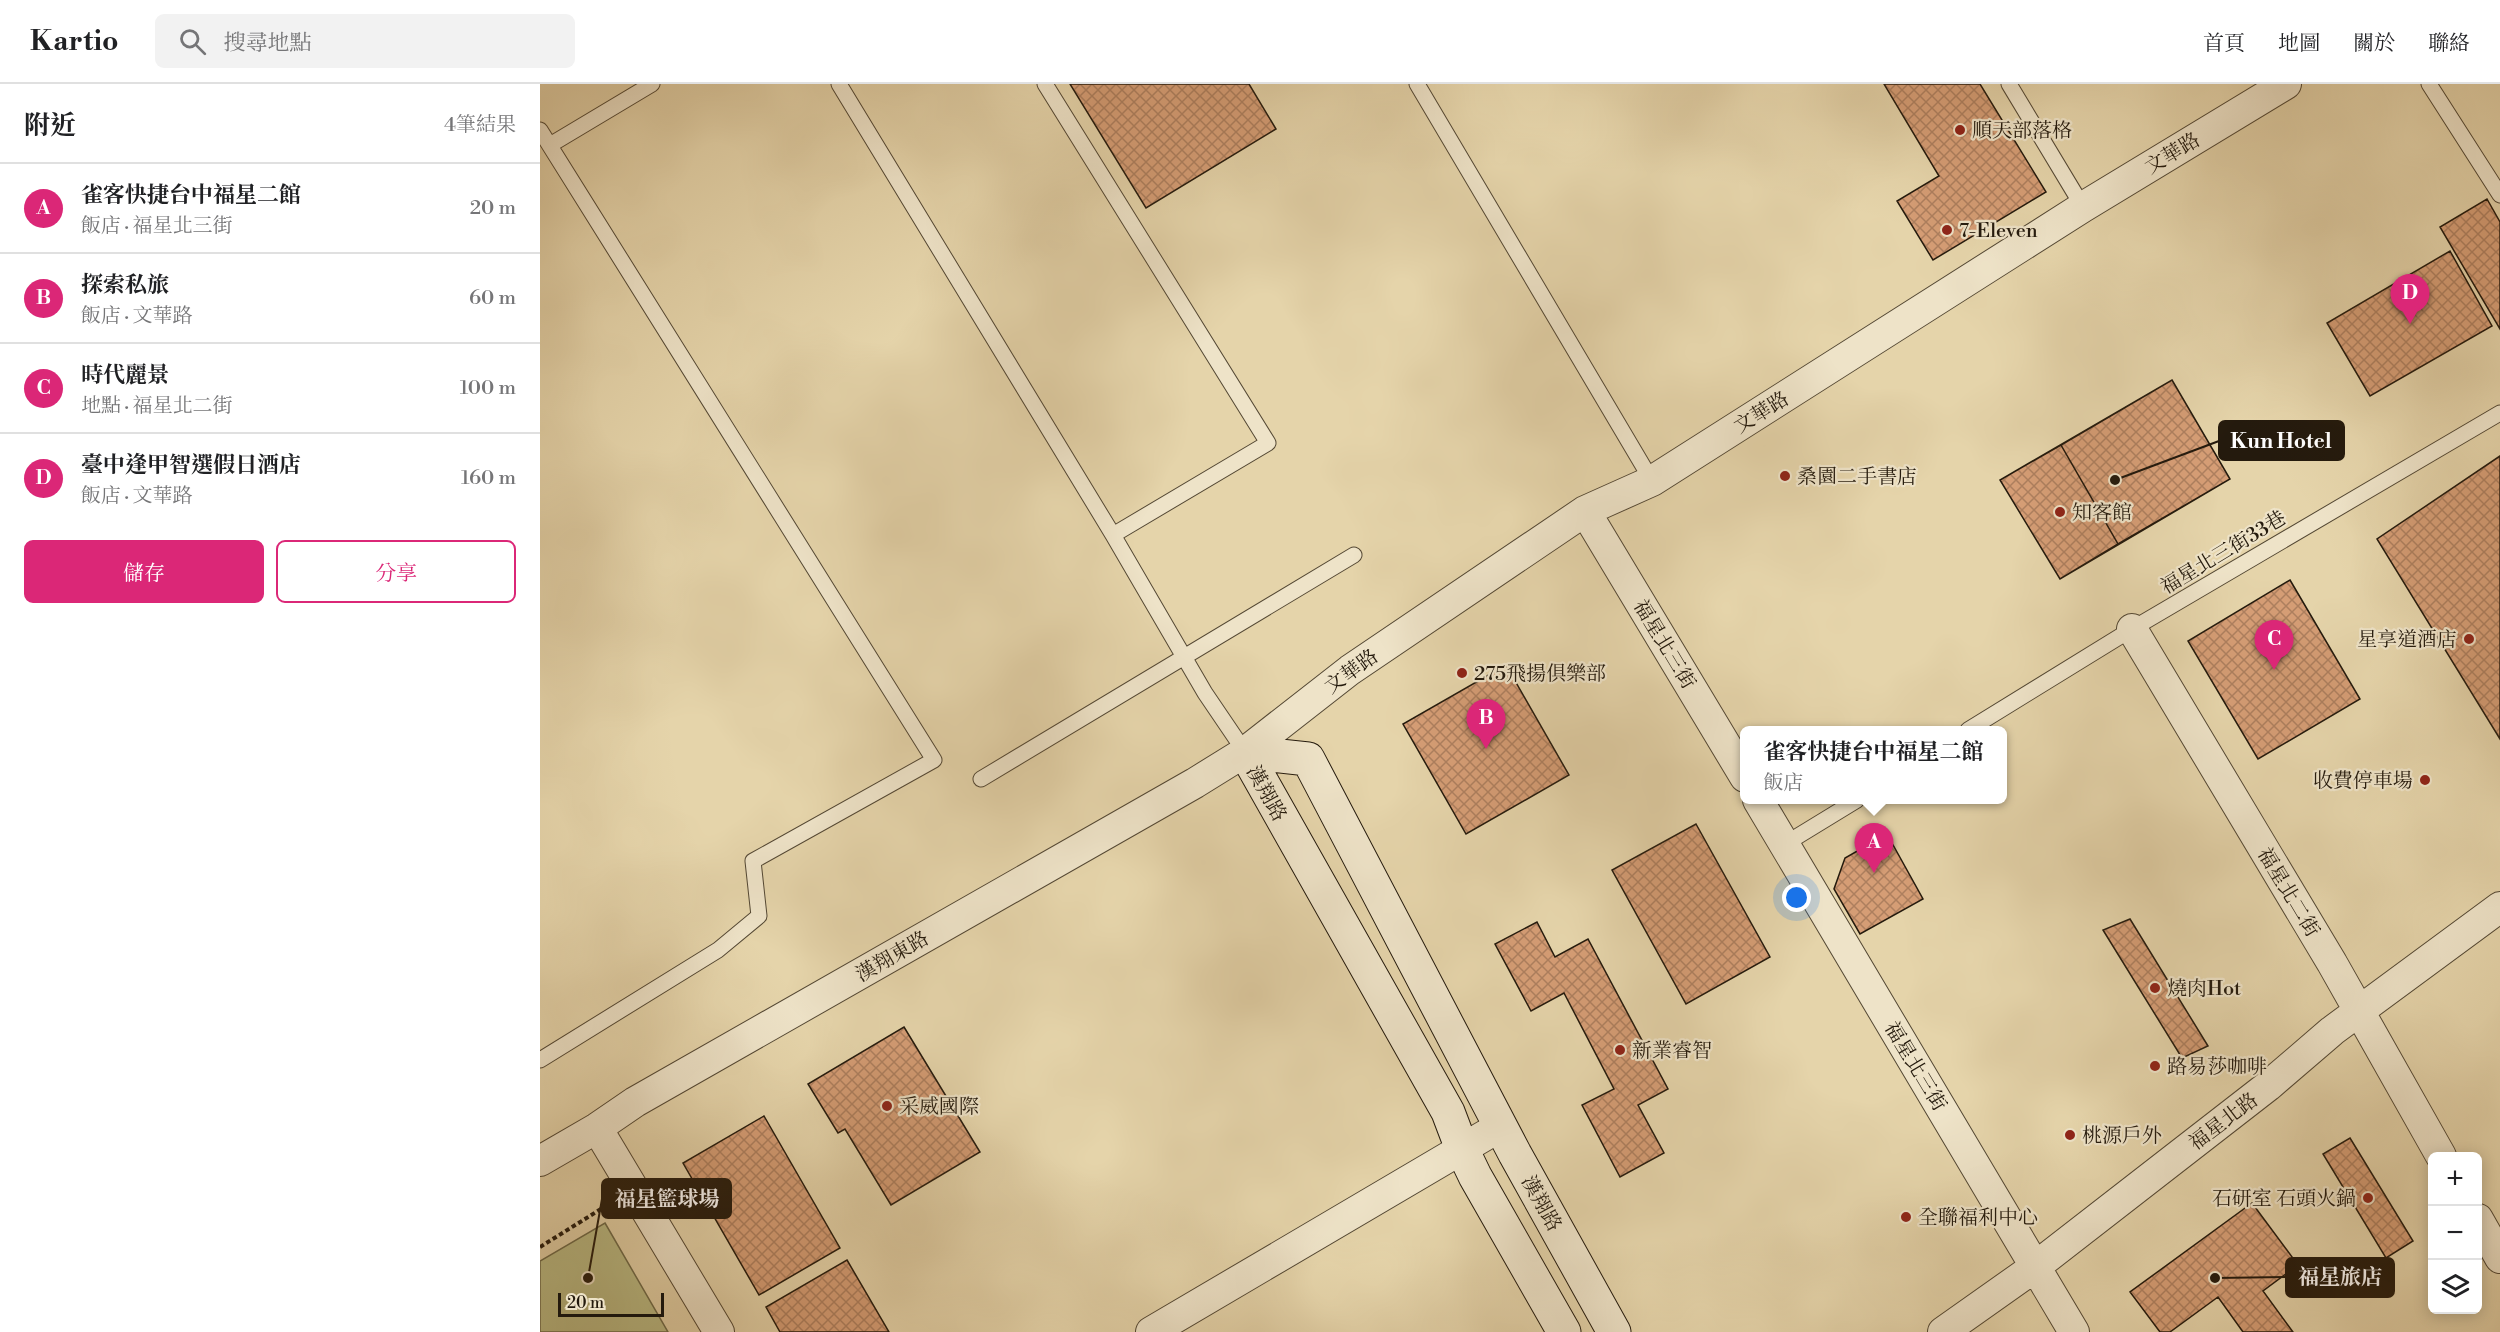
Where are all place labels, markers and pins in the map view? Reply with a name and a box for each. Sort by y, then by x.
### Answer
place label: 順天部落格 [1972,119,2072,144]
marker: 順天部落格 [1953,123,1967,137]
place label: 7-Eleven [1959,219,2038,244]
marker: 7-Eleven [1940,223,1954,237]
pin: D [2390,274,2430,324]
callout: Kun Hotel [2219,421,2344,460]
place label: 桑園二手書店 [1797,465,1917,490]
marker: 桑園二手書店 [1778,469,1792,483]
place label: 知客館 [2072,501,2132,526]
marker: 知客館 [2053,505,2067,519]
pin: C [2254,620,2294,670]
place label: 星享道酒店 [2357,628,2457,653]
marker: 星享道酒店 [2462,632,2476,646]
place label: 275飛揚俱樂部 [1474,662,1606,687]
marker: 275飛揚俱樂部 [1455,666,1469,680]
pin: B [1466,700,1506,749]
place label: 收費停車場 [2313,769,2413,794]
marker: 收費停車場 [2418,773,2432,787]
pin: A [1854,824,1894,873]
place label: 燒肉Hot [2167,977,2241,1002]
marker: 燒肉Hot [2148,981,2162,995]
place label: 新業睿智 [1632,1039,1712,1064]
marker: 新業睿智 [1613,1043,1627,1057]
place label: 路易莎咖啡 [2167,1055,2267,1080]
marker: 路易莎咖啡 [2148,1059,2162,1073]
place label: 采威國際 [899,1095,979,1120]
marker: 采威國際 [880,1099,894,1113]
place label: 桃源戶外 [2082,1124,2162,1149]
marker: 桃源戶外 [2063,1128,2077,1142]
callout: 福星籃球場 [602,1179,731,1218]
place label: 石研室 石頭火鍋 [2212,1187,2356,1212]
marker: 石研室 石頭火鍋 [2361,1191,2375,1205]
place label: 全聯福利中心 [1918,1206,2038,1231]
marker: 全聯福利中心 [1899,1210,1913,1224]
callout: 福星旅店 [2286,1258,2394,1297]

